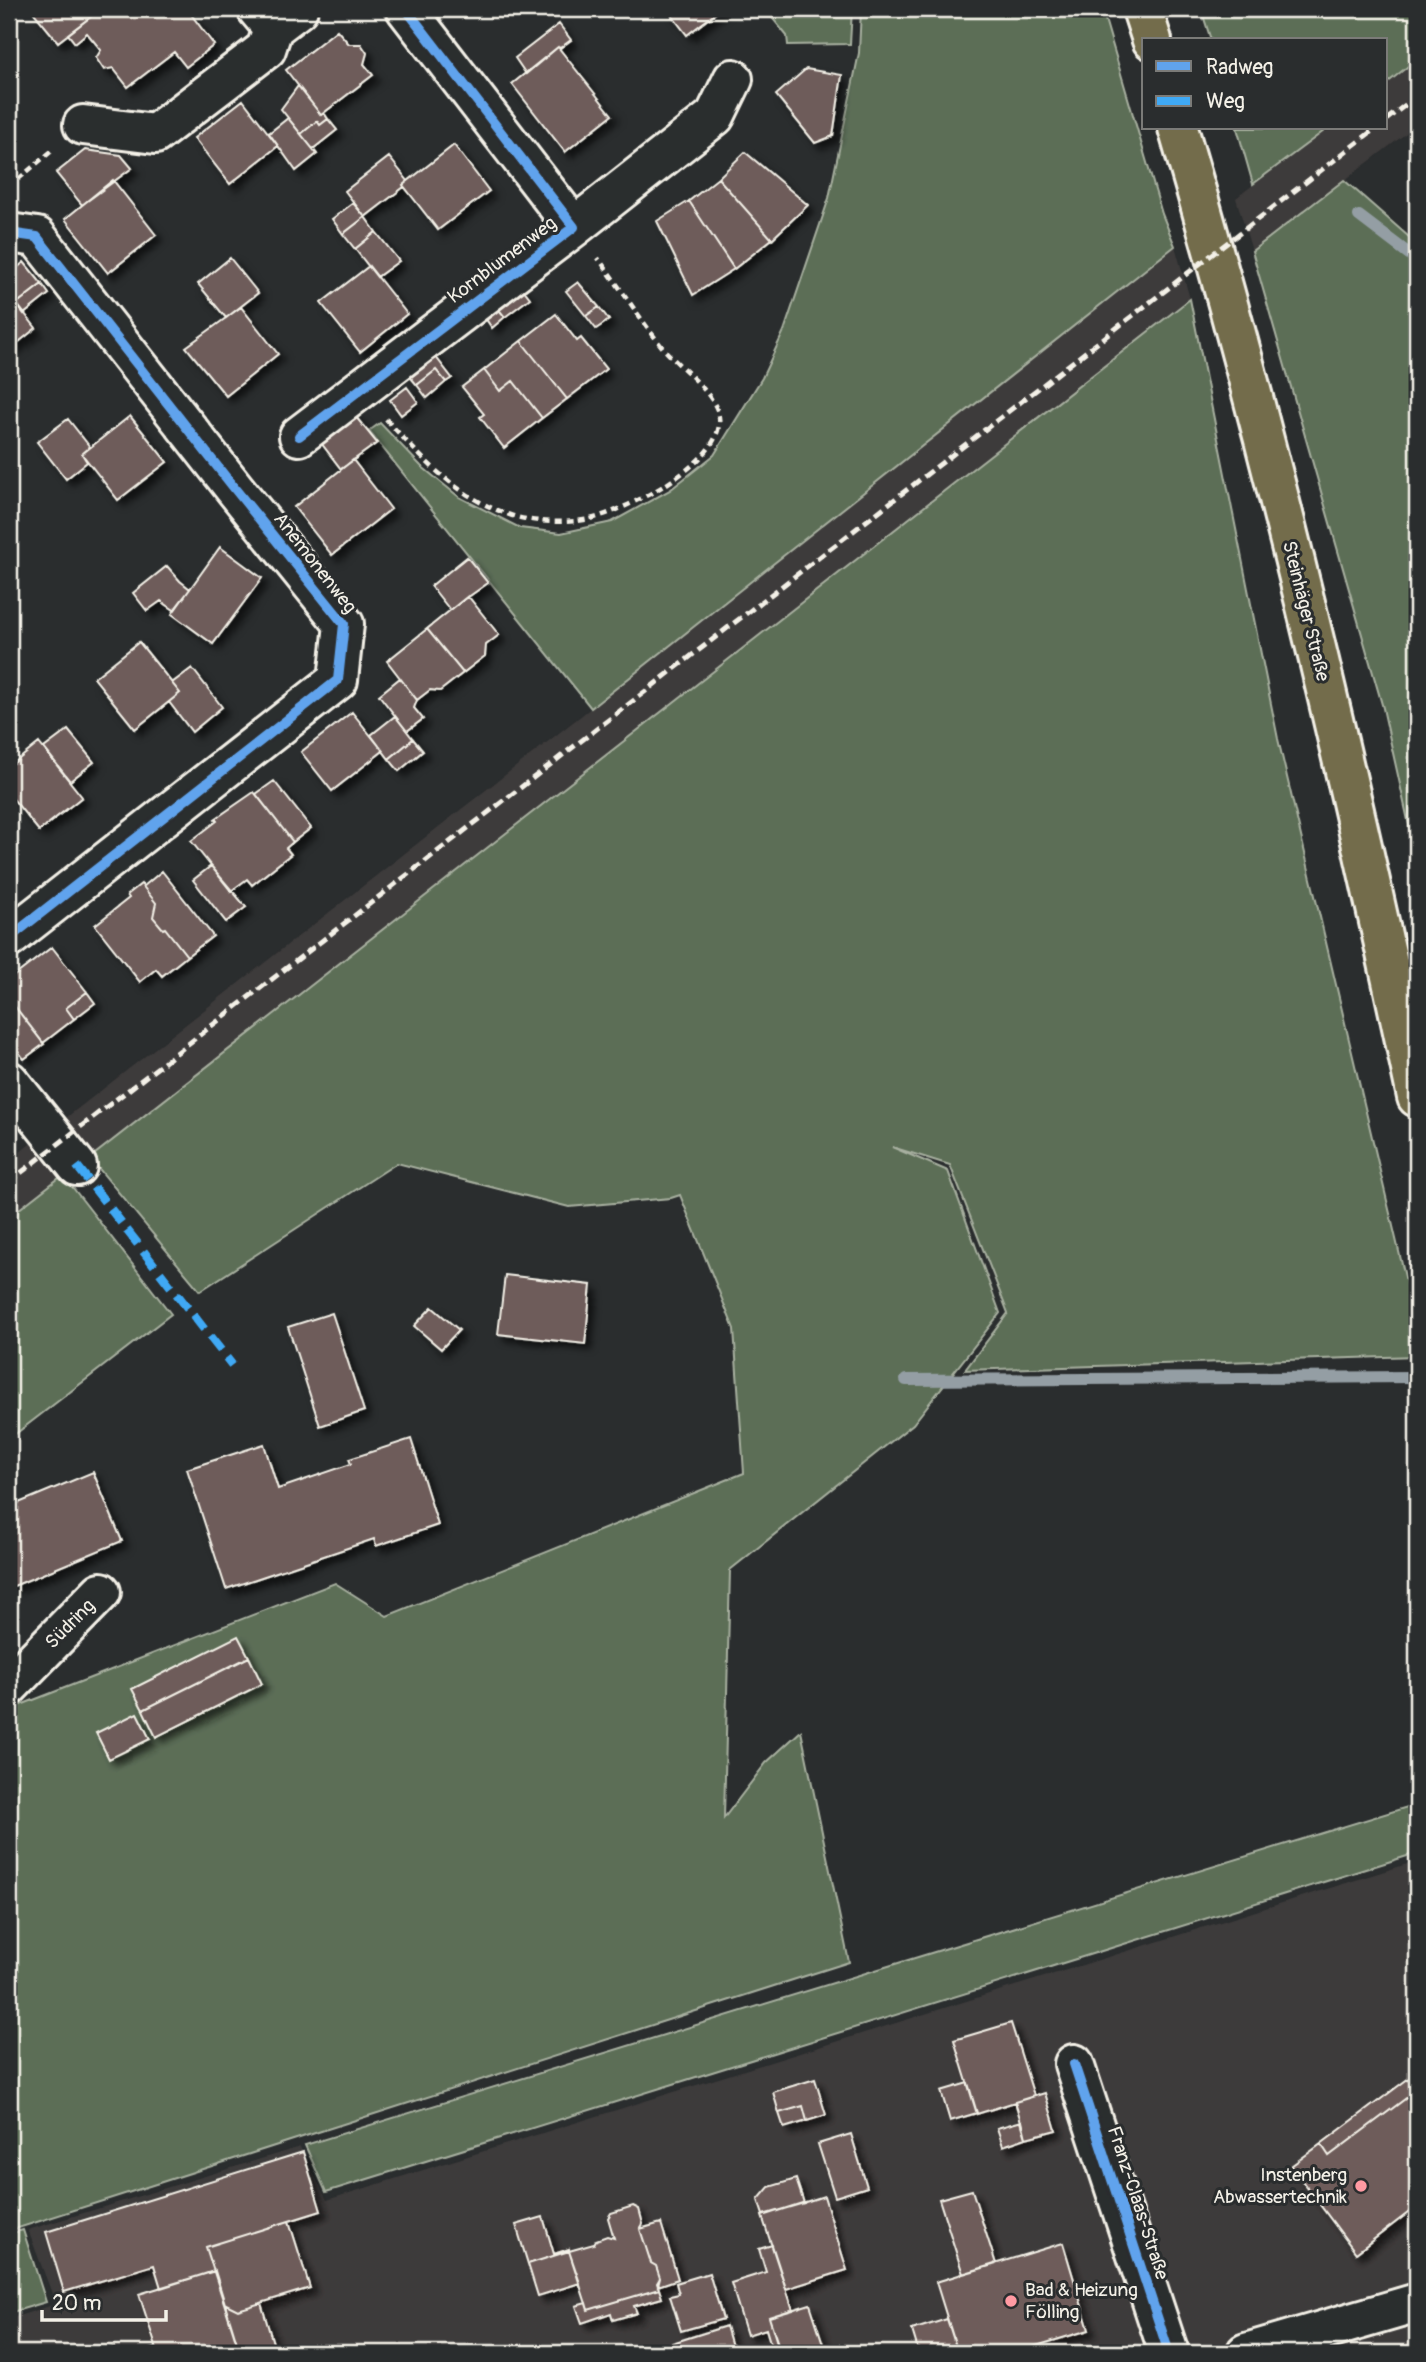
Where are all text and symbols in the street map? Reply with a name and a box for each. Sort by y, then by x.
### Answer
legend [1142,38,1388,130]
text: Radweg [1206,54,1273,81]
text: Weg [1206,88,1245,115]
street label: Kornblumenweg [443,211,561,309]
street label: Anemonenweg [268,508,362,618]
street label: Steinhäger Straße [1277,538,1335,684]
street label: Südring [40,1594,100,1654]
street label: Franz-Claas-Straße [1102,2123,1174,2283]
place label: Instenberg Abwassertechnik [1213,2163,1347,2209]
marker: Instenberg Abwassertechnik [1353,2178,1369,2194]
scale bar [42,2278,166,2322]
place label: Bad & Heizung Fölling [1025,2278,1138,2324]
text: 20 m [52,2290,101,2317]
marker: Bad & Heizung Fölling [1003,2293,1019,2309]

